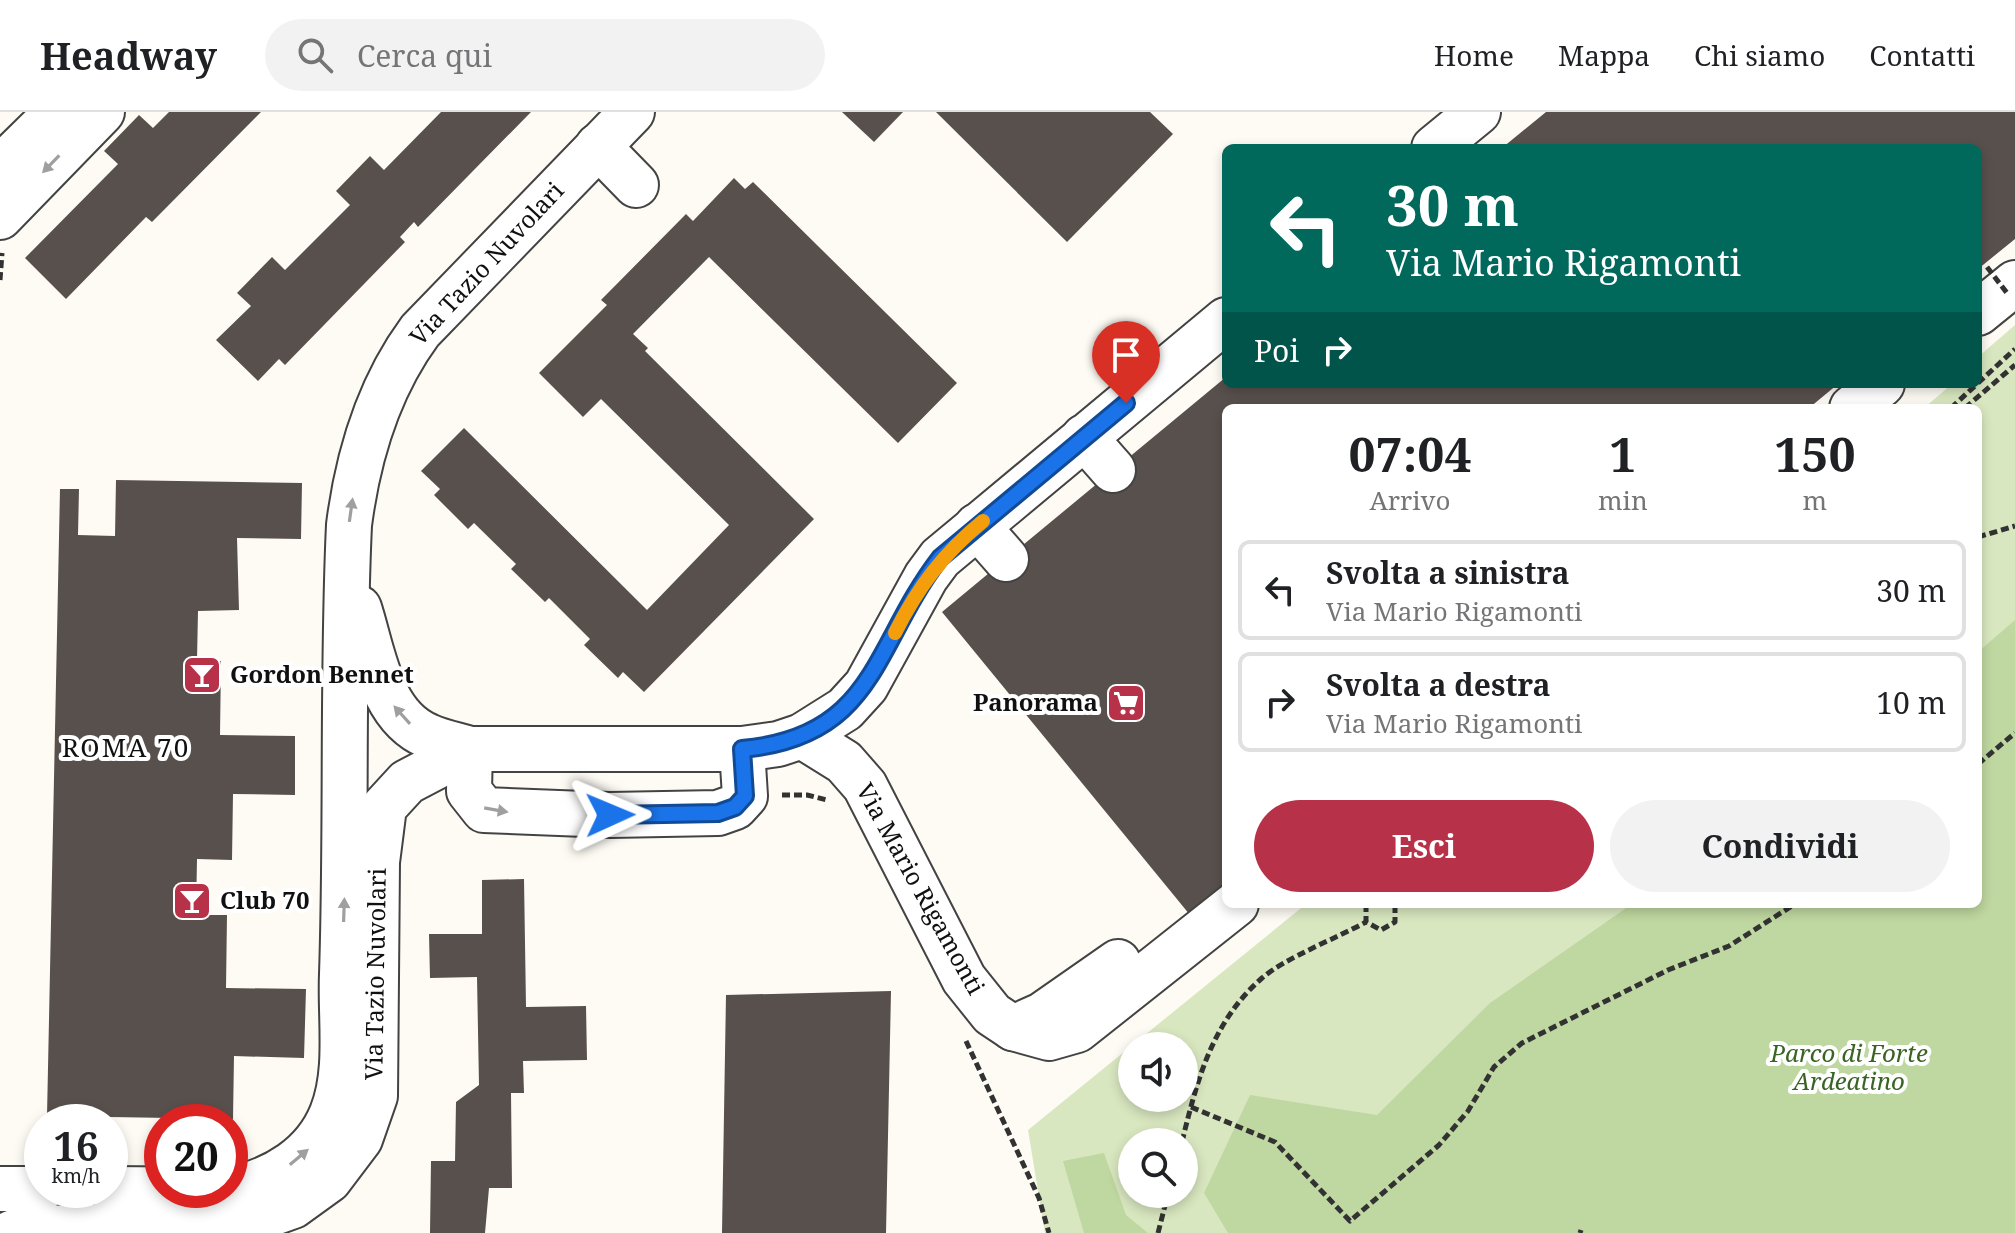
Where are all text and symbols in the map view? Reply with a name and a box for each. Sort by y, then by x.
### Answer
search box [265,19,825,91]
text: Headway [40,29,217,81]
icon: search [293,33,337,77]
text: Cerca qui [357,35,492,76]
text: Home [1434,36,1514,74]
text: Mappa [1558,36,1650,74]
text: Chi siamo [1694,36,1825,74]
text: Contatti [1869,36,1975,74]
one-way arrow [42,154,61,173]
text: 30 m [1386,166,1519,242]
street label: Via Tazio Nuvolari [401,174,571,352]
icon: left [1254,176,1358,280]
text: Via Mario Rigamonti [1386,238,1741,287]
pin [1092,321,1160,403]
icon: right [1315,328,1359,372]
text: Poi [1254,330,1299,371]
icon: arrive [1104,333,1148,377]
text: 07:04 [1348,421,1472,486]
text: 1 [1609,421,1636,486]
text: 150 [1774,421,1856,486]
text: Arrivo [1369,482,1451,518]
text: min [1598,482,1648,518]
text: m [1803,482,1827,518]
one-way arrow [345,497,358,522]
text: Svolta a sinistra [1326,552,1570,593]
icon: left [1258,568,1302,612]
text: 30 m [1876,570,1946,611]
text: Via Mario Rigamonti [1326,593,1582,629]
bar icon: Gordon Bennet [181,654,223,696]
place label: Gordon Bennet [230,657,414,690]
text: Svolta a destra [1326,664,1551,705]
icon: right [1258,680,1302,724]
supermarket icon: Panorama [1105,682,1147,724]
text: 10 m [1876,682,1946,723]
place label: Panorama [973,685,1098,718]
text: Via Mario Rigamonti [1326,705,1582,741]
one-way arrow [394,706,411,726]
district label: ROMA 70 [62,729,190,765]
position arrow [568,773,652,857]
street label: Via Mario Rigamonti [849,777,993,1000]
button: Esci [1254,800,1594,892]
button: Condividi [1610,800,1950,892]
one-way arrow [483,805,508,817]
street label: Via Tazio Nuvolari [356,867,393,1080]
bar icon: Club 70 [171,880,213,922]
place label: Club 70 [220,883,309,916]
one-way arrow [338,896,351,922]
map controls [1118,1032,1198,1208]
button: sound [1118,1032,1198,1112]
park label: Parco di Forte Ardeatino [1769,1036,1928,1097]
speed limit sign: 20 [144,1104,248,1208]
text: 16 [53,1118,99,1173]
button: search [1118,1128,1198,1208]
one-way arrow [289,1149,309,1166]
text: km/h [51,1162,101,1189]

